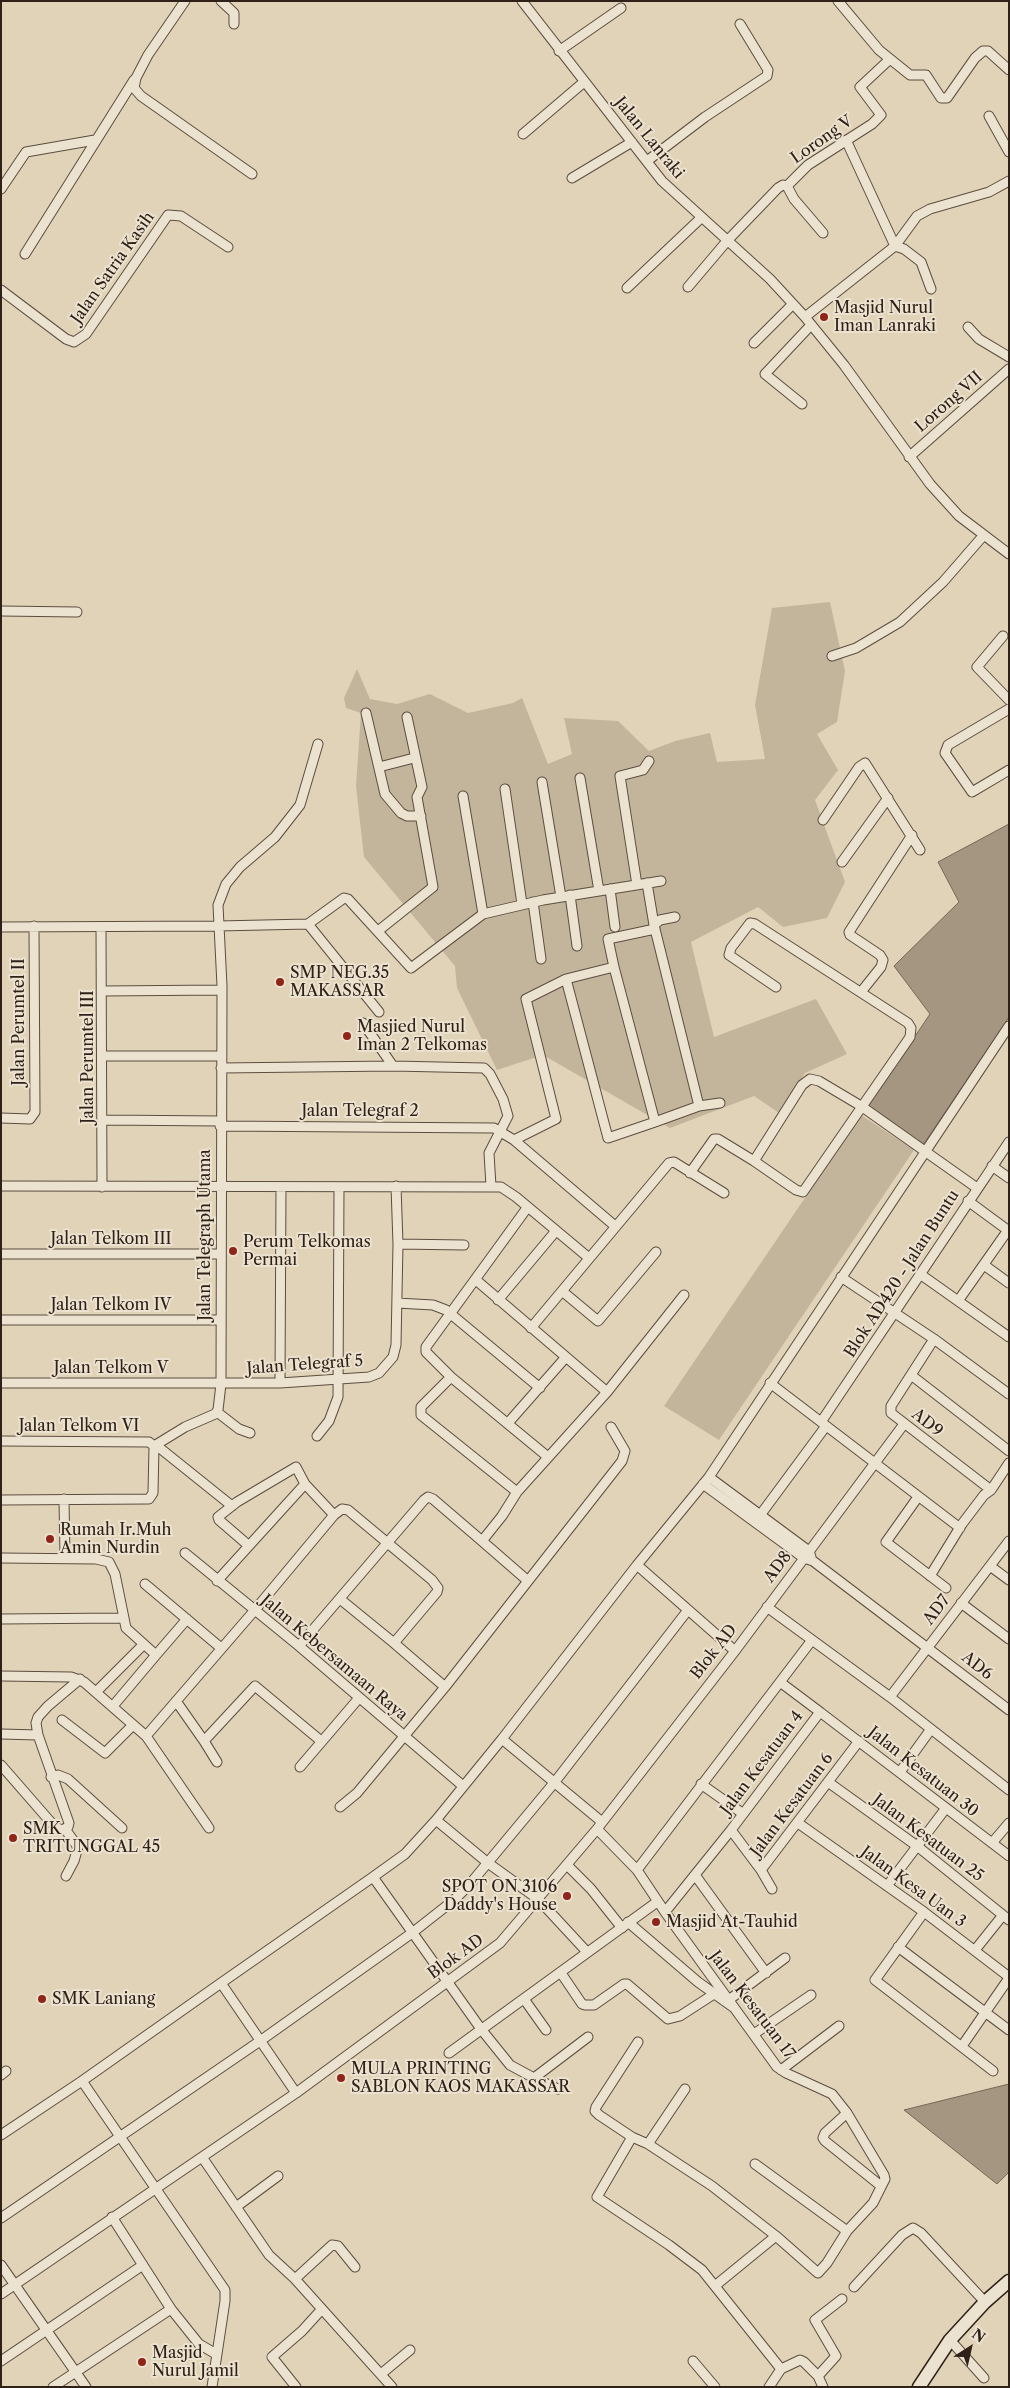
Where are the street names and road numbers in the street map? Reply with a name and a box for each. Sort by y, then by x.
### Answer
street label: Jalan Lanraki [610,93,688,183]
street label: Lorong V [787,112,857,168]
street label: Jalan Satria Kasih [67,208,159,328]
street label: Lorong VII [911,368,987,436]
street label: Jalan Perumtel II [9,958,29,1086]
street label: Jalan Perumtel III [78,990,98,1124]
street label: Jalan Telegraf 2 [301,1101,419,1121]
street label: Jalan Telegraph Utama [195,1149,215,1321]
street label: Blok AD420 - Jalan Buntu [840,1186,964,1362]
street label: Jalan Telkom III [50,1229,172,1249]
street label: Jalan Telkom IV [51,1295,171,1315]
street label: Jalan Telegraf 5 [246,1351,364,1379]
street label: Jalan Telkom V [54,1358,168,1378]
street label: AD9 [908,1405,946,1441]
street label: Jalan Telkom VI [19,1416,139,1436]
street label: AD8 [760,1548,796,1586]
street label: Jalan Kebersamaan Raya [257,1591,411,1725]
street label: AD7 [919,1591,955,1629]
street label: Blok AD [687,1621,741,1683]
street label: AD6 [958,1648,996,1684]
street label: Jalan Kesatuan 4 [717,1707,807,1819]
street label: Jalan Kesatuan 30 [864,1723,982,1821]
street label: Jalan Kesatuan 6 [747,1749,837,1861]
street label: Jalan Kesatuan 25 [869,1790,987,1886]
street label: Jalan Kesa Uan 3 [857,1842,969,1932]
street label: Blok AD [424,1930,488,1984]
street label: Jalan Kesatuan 17 [705,1947,799,2063]

